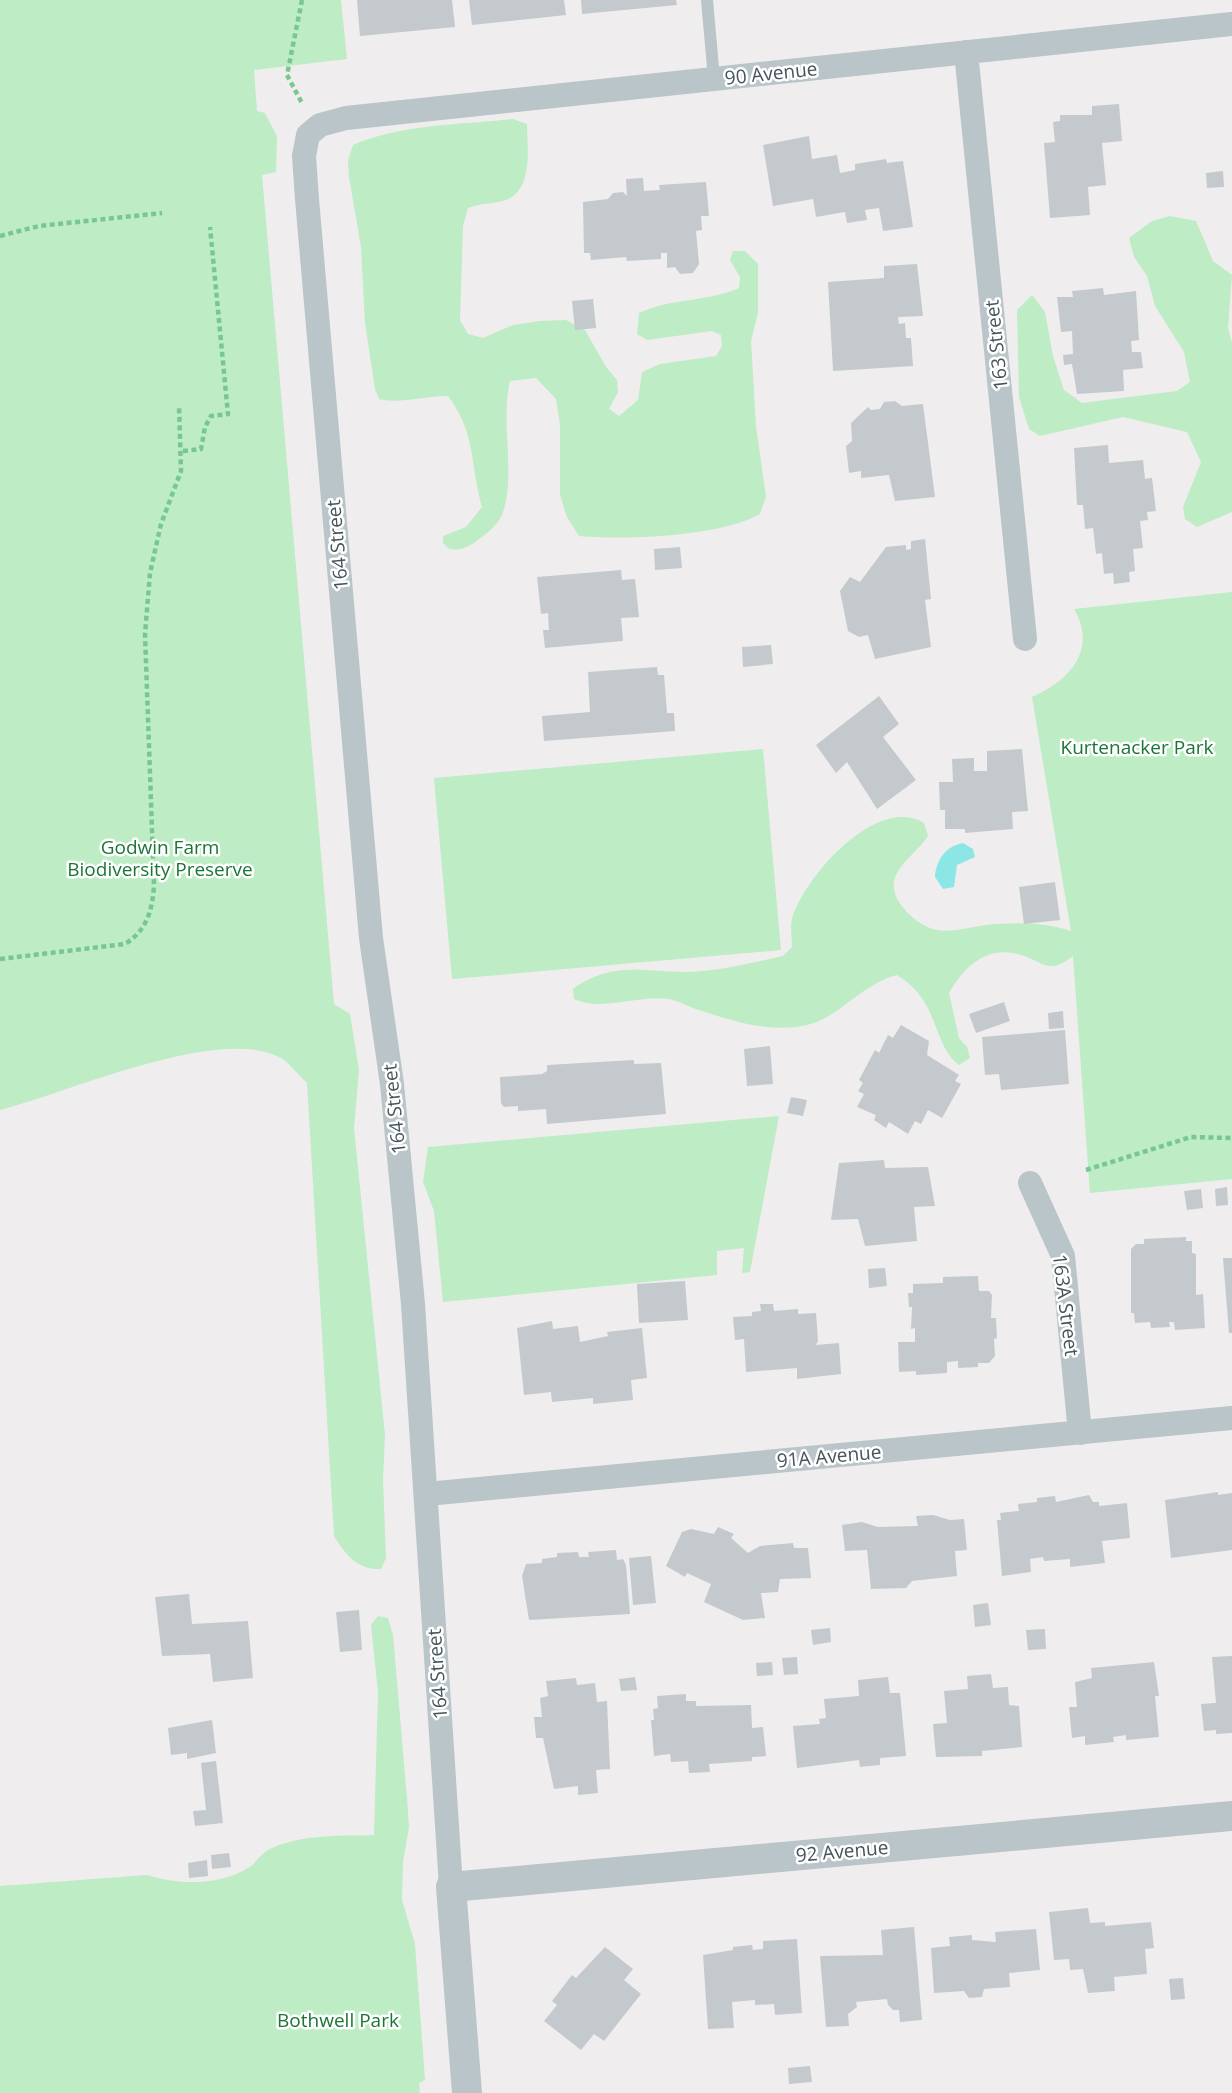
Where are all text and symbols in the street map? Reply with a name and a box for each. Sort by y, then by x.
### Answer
street label: 90 Avenue [723,55,819,91]
street label: 163 Street [978,298,1014,391]
street label: 164 Street [320,499,354,591]
park label: Kurtenacker Park [1061,734,1213,760]
park label: Godwin Farm Biodiversity Preserve [67,834,253,882]
street label: 164 Street [376,1062,412,1155]
street label: 163A Street [1047,1252,1085,1358]
street label: 91A Avenue [776,1438,882,1474]
street label: 164 Street [421,1628,453,1720]
street label: 92 Avenue [795,1834,889,1868]
park label: Bothwell Park [277,2007,399,2033]

